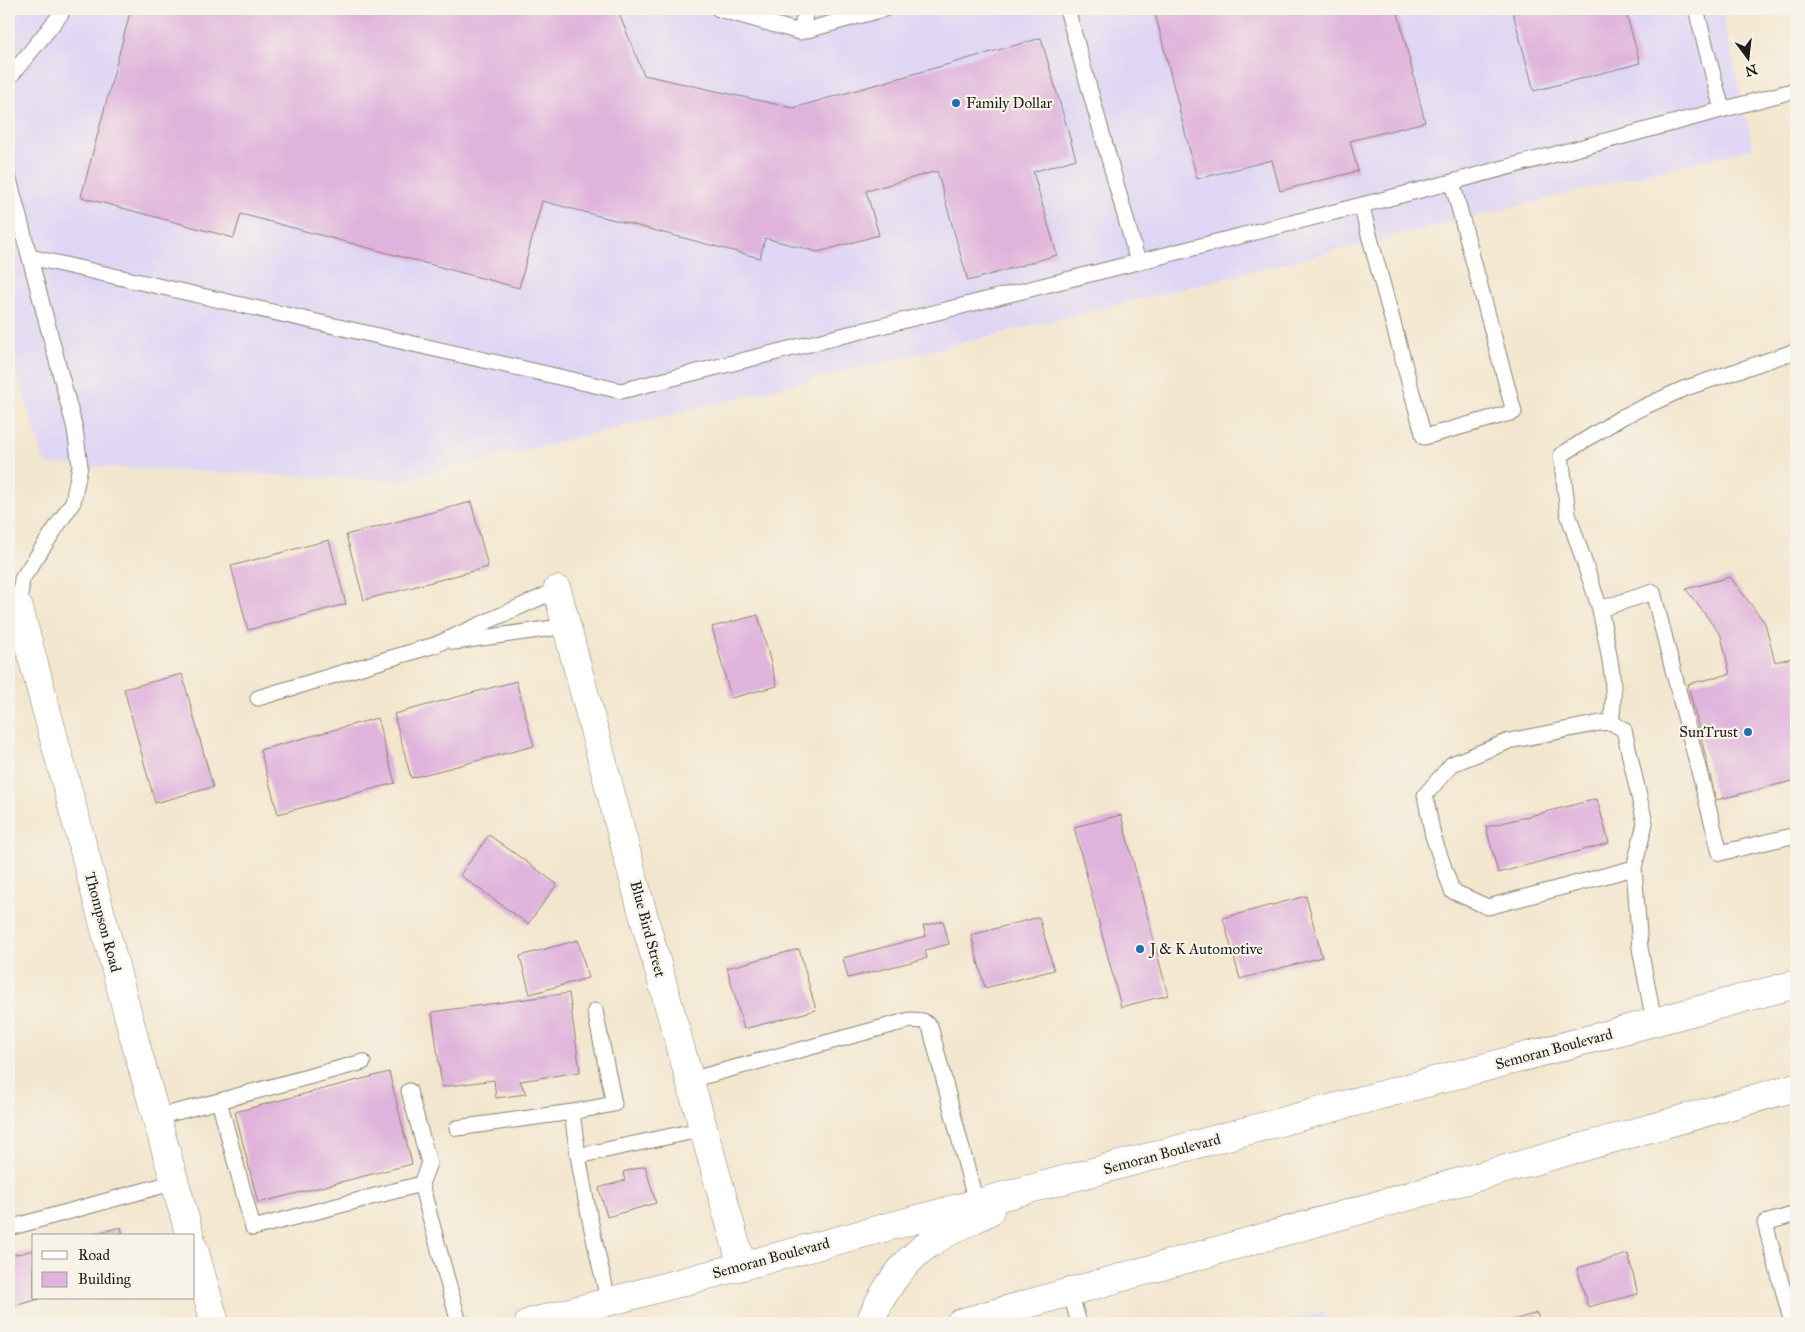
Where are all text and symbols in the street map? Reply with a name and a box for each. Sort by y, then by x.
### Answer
north arrow [1722,32,1772,82]
text: N [1743,60,1759,80]
place label: Family Dollar [966,94,1052,112]
marker: Family Dollar [950,97,962,109]
place label: SunTrust [1679,723,1739,741]
marker: SunTrust [1742,726,1754,738]
street label: Thompson Road [81,870,125,974]
street label: Blue Bird Street [627,879,670,980]
place label: J & K Automotive [1148,940,1263,959]
marker: J & K Automotive [1134,943,1146,955]
street label: Semoran Boulevard [1493,1025,1615,1073]
street label: Semoran Boulevard [1101,1130,1223,1178]
legend [32,1234,195,1300]
street label: Semoran Boulevard [710,1234,832,1282]
text: Road [78,1246,110,1264]
text: Building [78,1270,132,1288]

